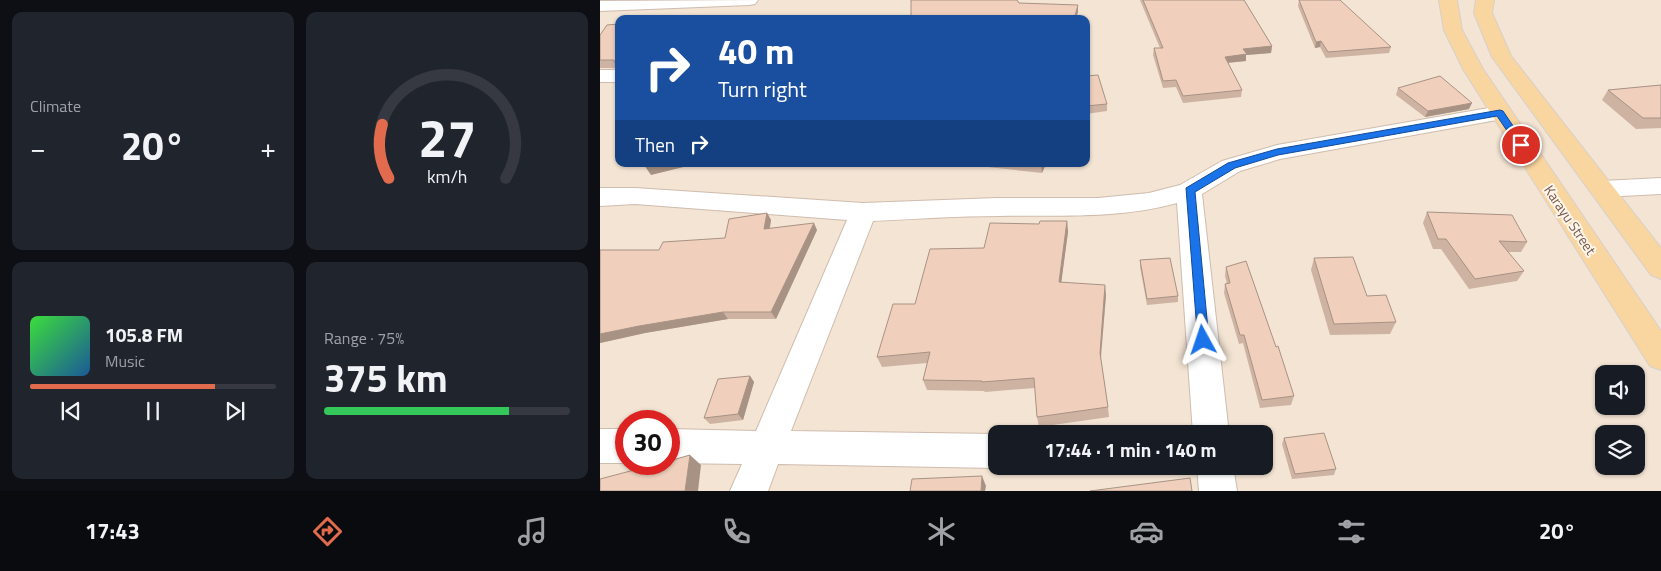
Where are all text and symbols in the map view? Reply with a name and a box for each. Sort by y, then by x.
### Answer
text: 40 m [718,24,794,78]
icon: right [635,35,700,100]
text: Turn right [718,72,807,106]
text: Climate [30,94,81,118]
text: 27 [418,98,476,177]
text: 20° [121,117,185,175]
pin [1500,124,1542,166]
text: − [30,126,46,169]
text: + [260,126,276,169]
text: Then [635,130,675,159]
icon: right [685,130,713,158]
icon: arrive [1507,131,1535,159]
text: km/h [427,163,467,190]
street label: Karayu Street [1539,181,1602,259]
position arrow [1176,313,1228,365]
text: 105.8 FM [105,320,183,349]
text: Range · 75% [324,326,404,350]
text: Music [105,349,145,373]
text: 375 km [324,349,448,407]
map controls [1595,365,1645,475]
button: sound [1595,365,1645,415]
icon: previous [57,397,85,425]
icon: pause [139,397,167,425]
icon: next [221,397,249,425]
speed limit sign: 30 [615,410,680,475]
button: layers [1595,425,1645,475]
text: 17:44 · 1 min · 140 m [1044,435,1217,464]
text: 17:43 [85,514,140,548]
icon: directions [310,514,345,549]
icon: music [515,514,550,549]
icon: phone [719,514,754,549]
icon: climate [924,514,959,549]
icon: car [1129,514,1164,549]
icon: filters [1334,514,1369,549]
text: 20° [1539,514,1576,548]

